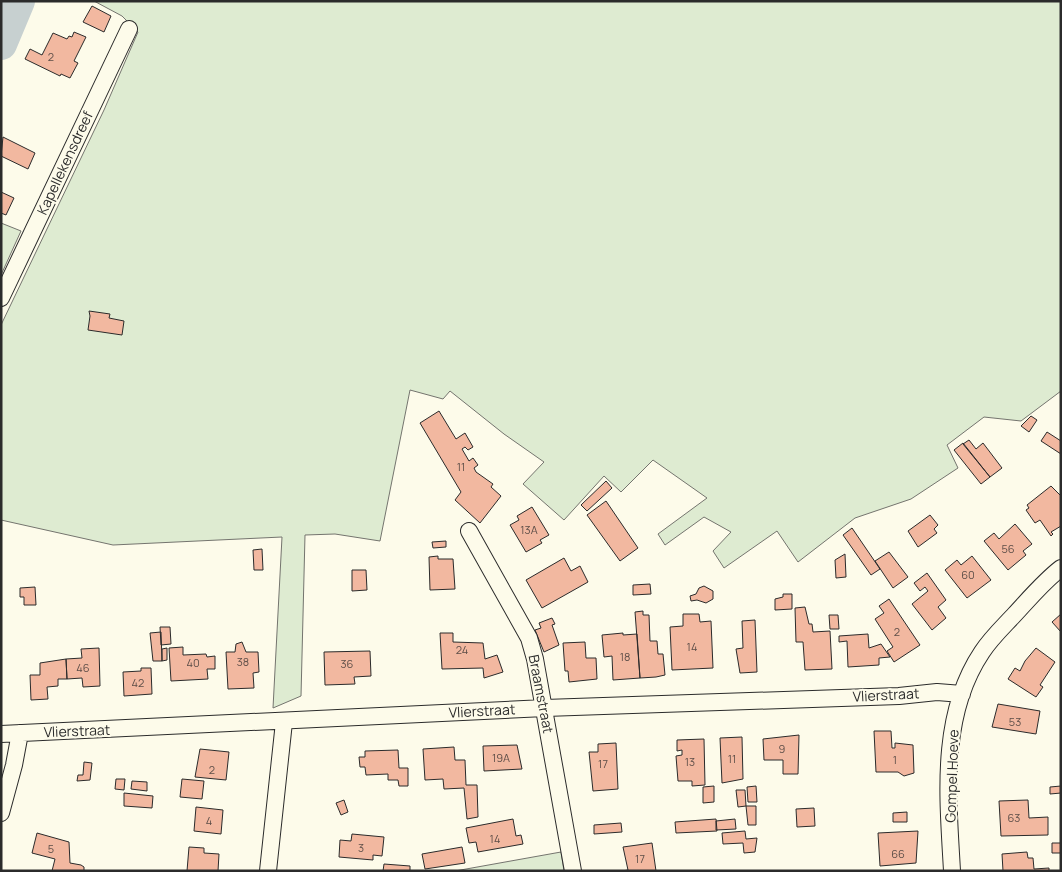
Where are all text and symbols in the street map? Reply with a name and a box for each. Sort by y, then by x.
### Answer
house number: 2 [48,49,54,64]
street label: Kapellekensdreef [32,108,97,218]
house number: 11 [457,459,465,474]
house number: 13A [520,522,538,537]
house number: 56 [1001,541,1015,556]
house number: 60 [961,567,975,582]
house number: 2 [894,624,900,639]
house number: 14 [687,639,697,654]
house number: 24 [456,642,468,657]
house number: 18 [620,649,630,664]
street label: Braamstraat [525,653,558,735]
house number: 38 [237,654,249,669]
house number: 40 [186,655,200,670]
house number: 36 [341,656,354,671]
house number: 46 [76,660,90,675]
house number: 42 [132,675,144,690]
street label: Vlierstraat [852,683,920,706]
street label: Vlierstraat [448,699,516,722]
house number: 53 [1009,714,1021,729]
street label: Vlierstraat [43,720,111,741]
street label: Gompel Hoeve [940,729,963,823]
house number: 9 [779,741,786,756]
house number: 19A [492,750,510,765]
house number: 11 [728,751,736,766]
house number: 1 [893,752,897,767]
house number: 13 [685,754,695,769]
house number: 17 [598,756,608,771]
house number: 2 [209,762,215,777]
house number: 63 [1008,810,1020,825]
house number: 4 [206,813,212,828]
house number: 14 [490,831,500,846]
house number: 3 [358,840,364,855]
house number: 5 [48,841,54,856]
house number: 66 [891,846,905,861]
house number: 17 [635,851,645,866]

